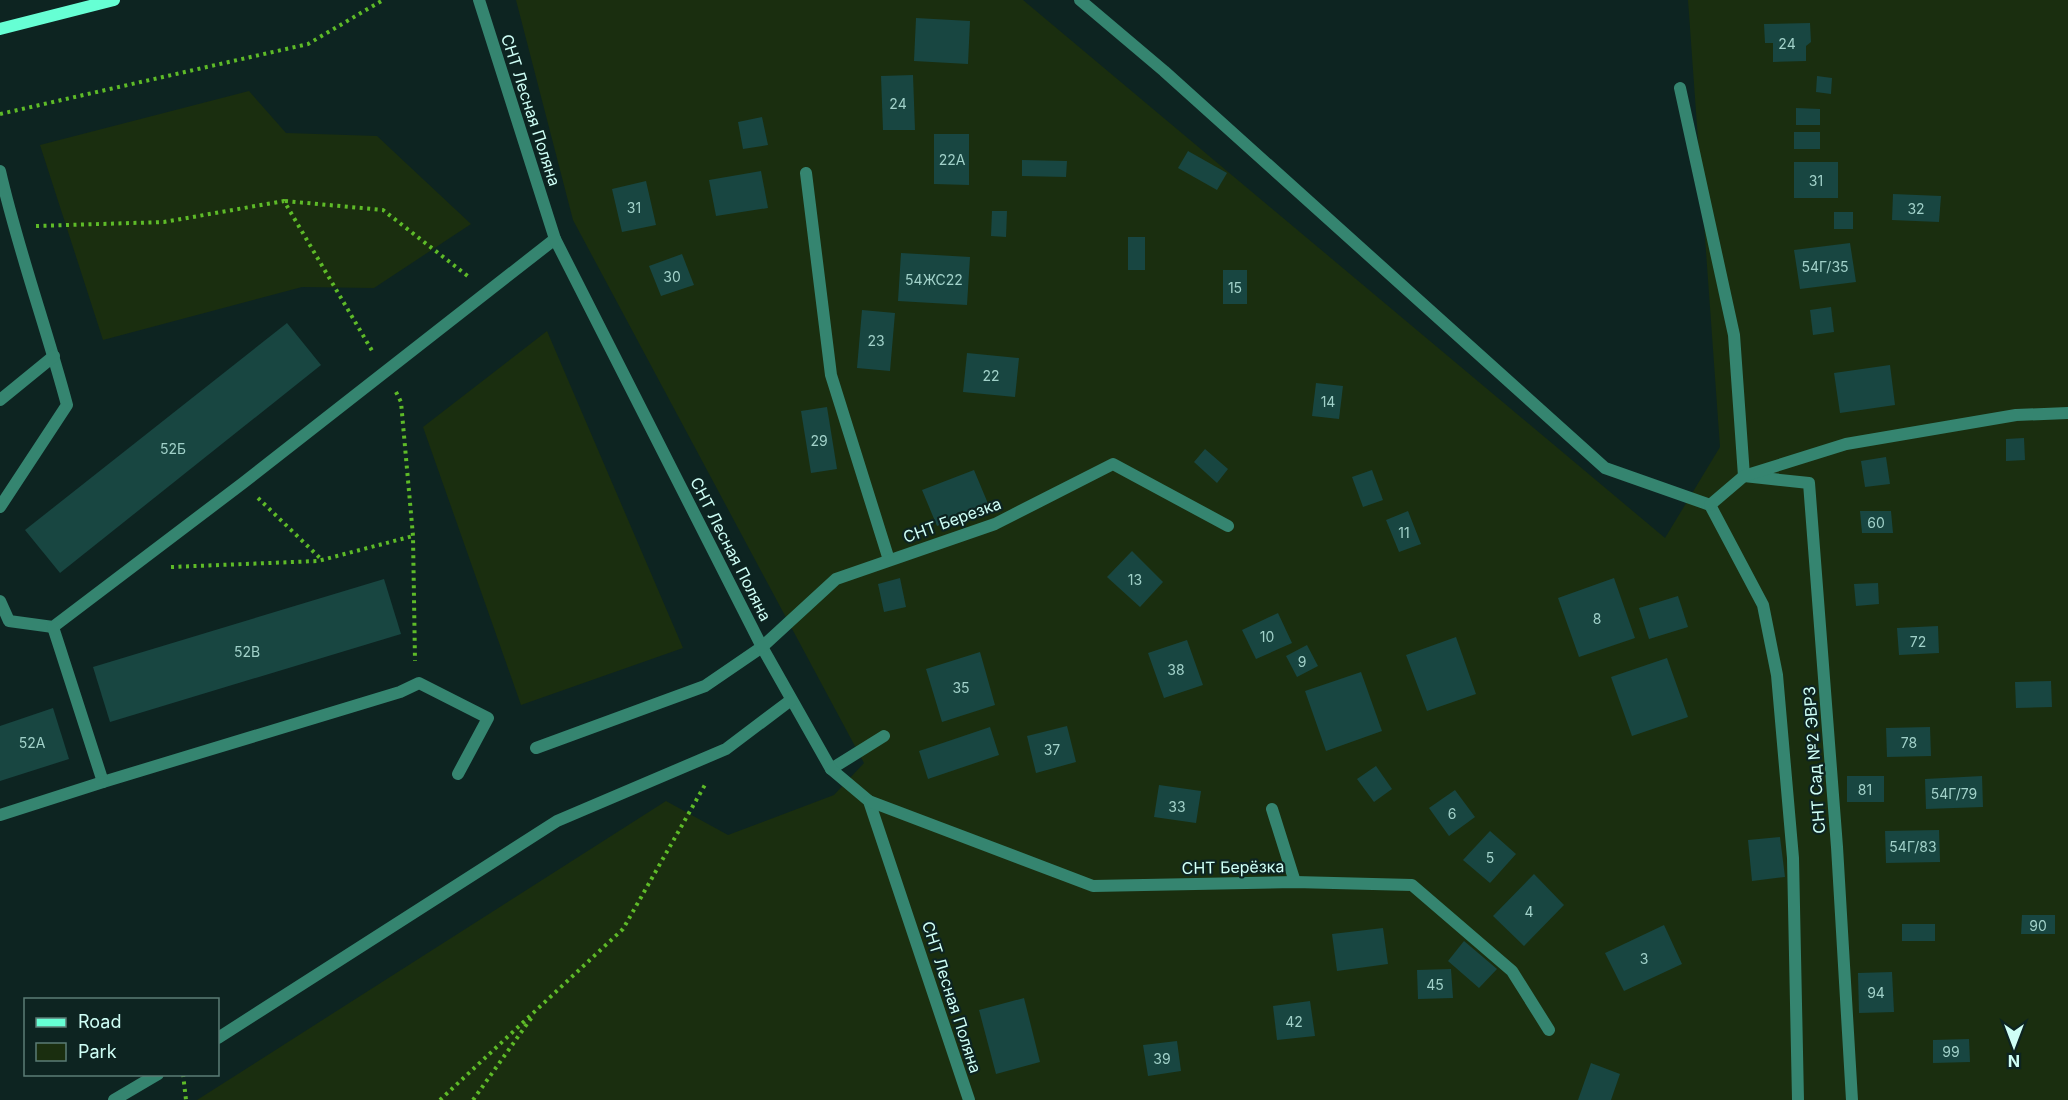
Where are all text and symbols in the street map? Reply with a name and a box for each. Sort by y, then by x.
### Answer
street label: СНТ Лесная Поляна [497,31,565,189]
house number: 24 [1778,35,1796,52]
house number: 24 [889,95,907,112]
house number: 22А [939,151,966,168]
house number: 31 [1809,172,1823,189]
house number: 31 [627,199,641,216]
house number: 32 [1907,200,1925,217]
house number: 54Г/35 [1801,258,1849,275]
house number: 30 [663,268,681,285]
house number: 54ЖС22 [905,271,963,288]
house number: 15 [1228,279,1242,296]
house number: 23 [867,332,885,349]
house number: 22 [982,367,1000,384]
house number: 14 [1321,393,1335,410]
house number: 29 [810,432,828,449]
house number: 52Б [160,440,186,457]
street label: СНТ Лесная Поляна [686,474,776,624]
street label: СНТ Березка [900,493,1004,547]
house number: 60 [1867,514,1885,531]
house number: 11 [1398,524,1410,541]
house number: 13 [1128,571,1142,588]
house number: 8 [1593,610,1601,627]
house number: 10 [1260,628,1274,645]
house number: 72 [1910,633,1926,650]
house number: 52В [234,643,260,660]
house number: 9 [1298,653,1306,670]
house number: 38 [1167,661,1185,678]
house number: 35 [952,679,970,696]
street label: СНТ Сад №2 ЭВРЗ [1799,686,1829,834]
house number: 52А [19,734,46,751]
house number: 78 [1901,734,1917,751]
house number: 37 [1044,741,1060,758]
house number: 81 [1858,781,1872,798]
house number: 54Г/79 [1931,785,1977,802]
house number: 33 [1168,798,1186,815]
house number: 6 [1448,805,1456,822]
house number: 54Г/83 [1889,838,1937,855]
house number: 5 [1486,849,1494,866]
street label: СНТ Берёзка [1181,856,1285,878]
house number: 4 [1524,903,1534,920]
house number: 90 [2029,917,2047,934]
street label: СНТ Лесная Поляна [918,918,986,1076]
house number: 3 [1640,950,1648,967]
house number: 45 [1426,976,1444,993]
house number: 94 [1867,984,1885,1001]
legend [24,998,219,1076]
text: Road [78,1011,121,1032]
house number: 42 [1285,1013,1303,1030]
north arrow [1984,1016,2044,1076]
text: Park [78,1041,117,1062]
house number: 99 [1942,1043,1960,1060]
house number: 39 [1153,1050,1171,1067]
text: N [2008,1051,2020,1071]

